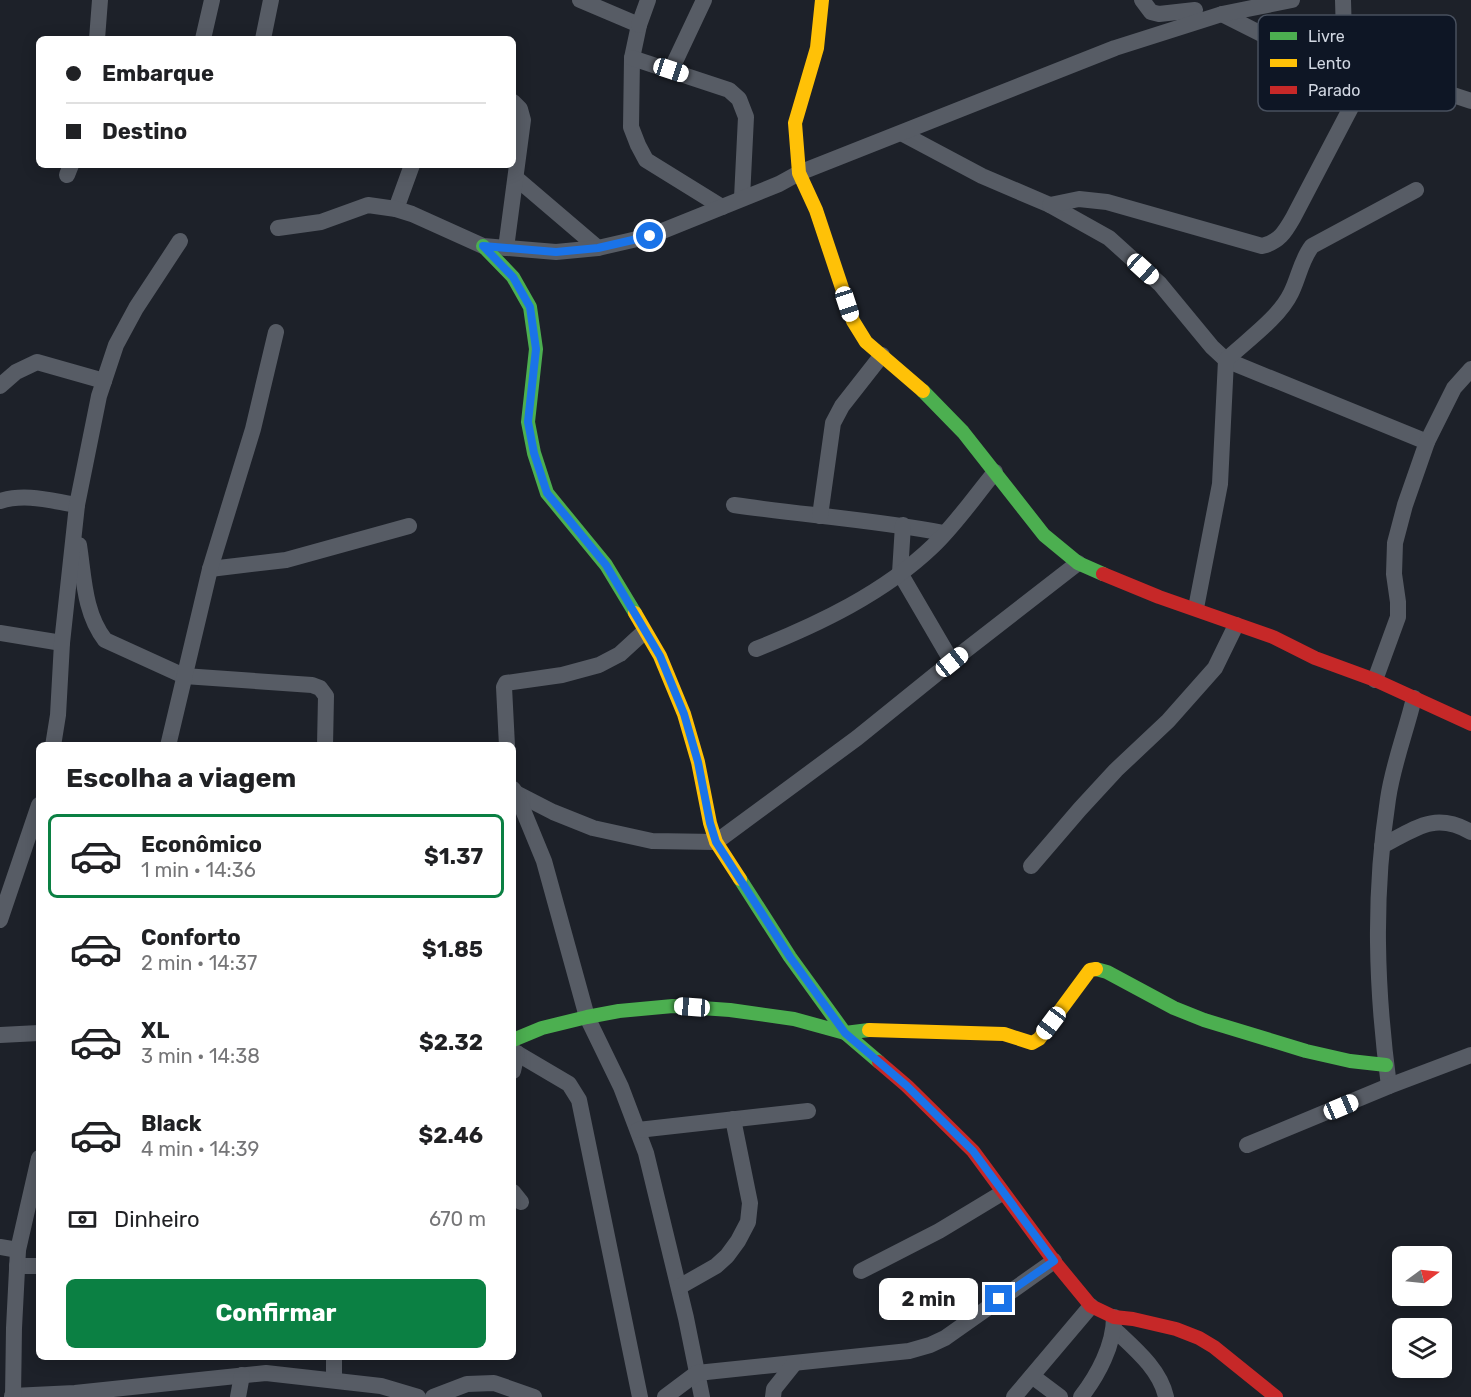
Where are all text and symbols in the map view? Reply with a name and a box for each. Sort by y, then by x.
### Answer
legend [1258,15,1456,111]
text: Livre [1308,27,1345,46]
text: Lento [1308,54,1351,73]
car [651,56,691,84]
text: Embarque [102,60,214,87]
text: Parado [1308,81,1360,100]
text: Destino [102,118,187,145]
route start [636,222,663,249]
car [1124,250,1162,288]
car [833,284,861,324]
car [932,644,972,680]
text: Escolha a viagem [66,762,296,794]
icon: car [69,829,123,883]
text: Econômico [141,831,262,858]
text: $1.37 [424,843,483,870]
text: 1 min · 14:36 [141,858,256,882]
icon: car [69,922,123,976]
text: Conforto [141,924,241,951]
text: $1.85 [422,936,483,963]
text: 2 min · 14:37 [141,951,257,975]
car [673,997,711,1017]
car [1033,1003,1069,1043]
icon: car [69,1015,123,1069]
text: XL [141,1017,169,1044]
text: $2.32 [419,1029,483,1056]
text: 3 min · 14:38 [141,1044,260,1068]
car [1321,1092,1361,1122]
icon: car [69,1108,123,1162]
text: Black [141,1110,202,1137]
text: $2.46 [419,1122,483,1149]
text: 4 min · 14:39 [141,1137,259,1161]
icon: cash [66,1203,99,1236]
text: Dinheiro [114,1206,200,1233]
text: 670 m [429,1207,486,1231]
north arrow [1392,1246,1452,1306]
map controls [1392,1246,1452,1378]
callout: 2 min [879,1278,978,1320]
button: Confirmar [66,1279,486,1348]
route end [985,1285,1012,1312]
text: 2 min [901,1287,956,1311]
button: layers [1392,1318,1452,1378]

